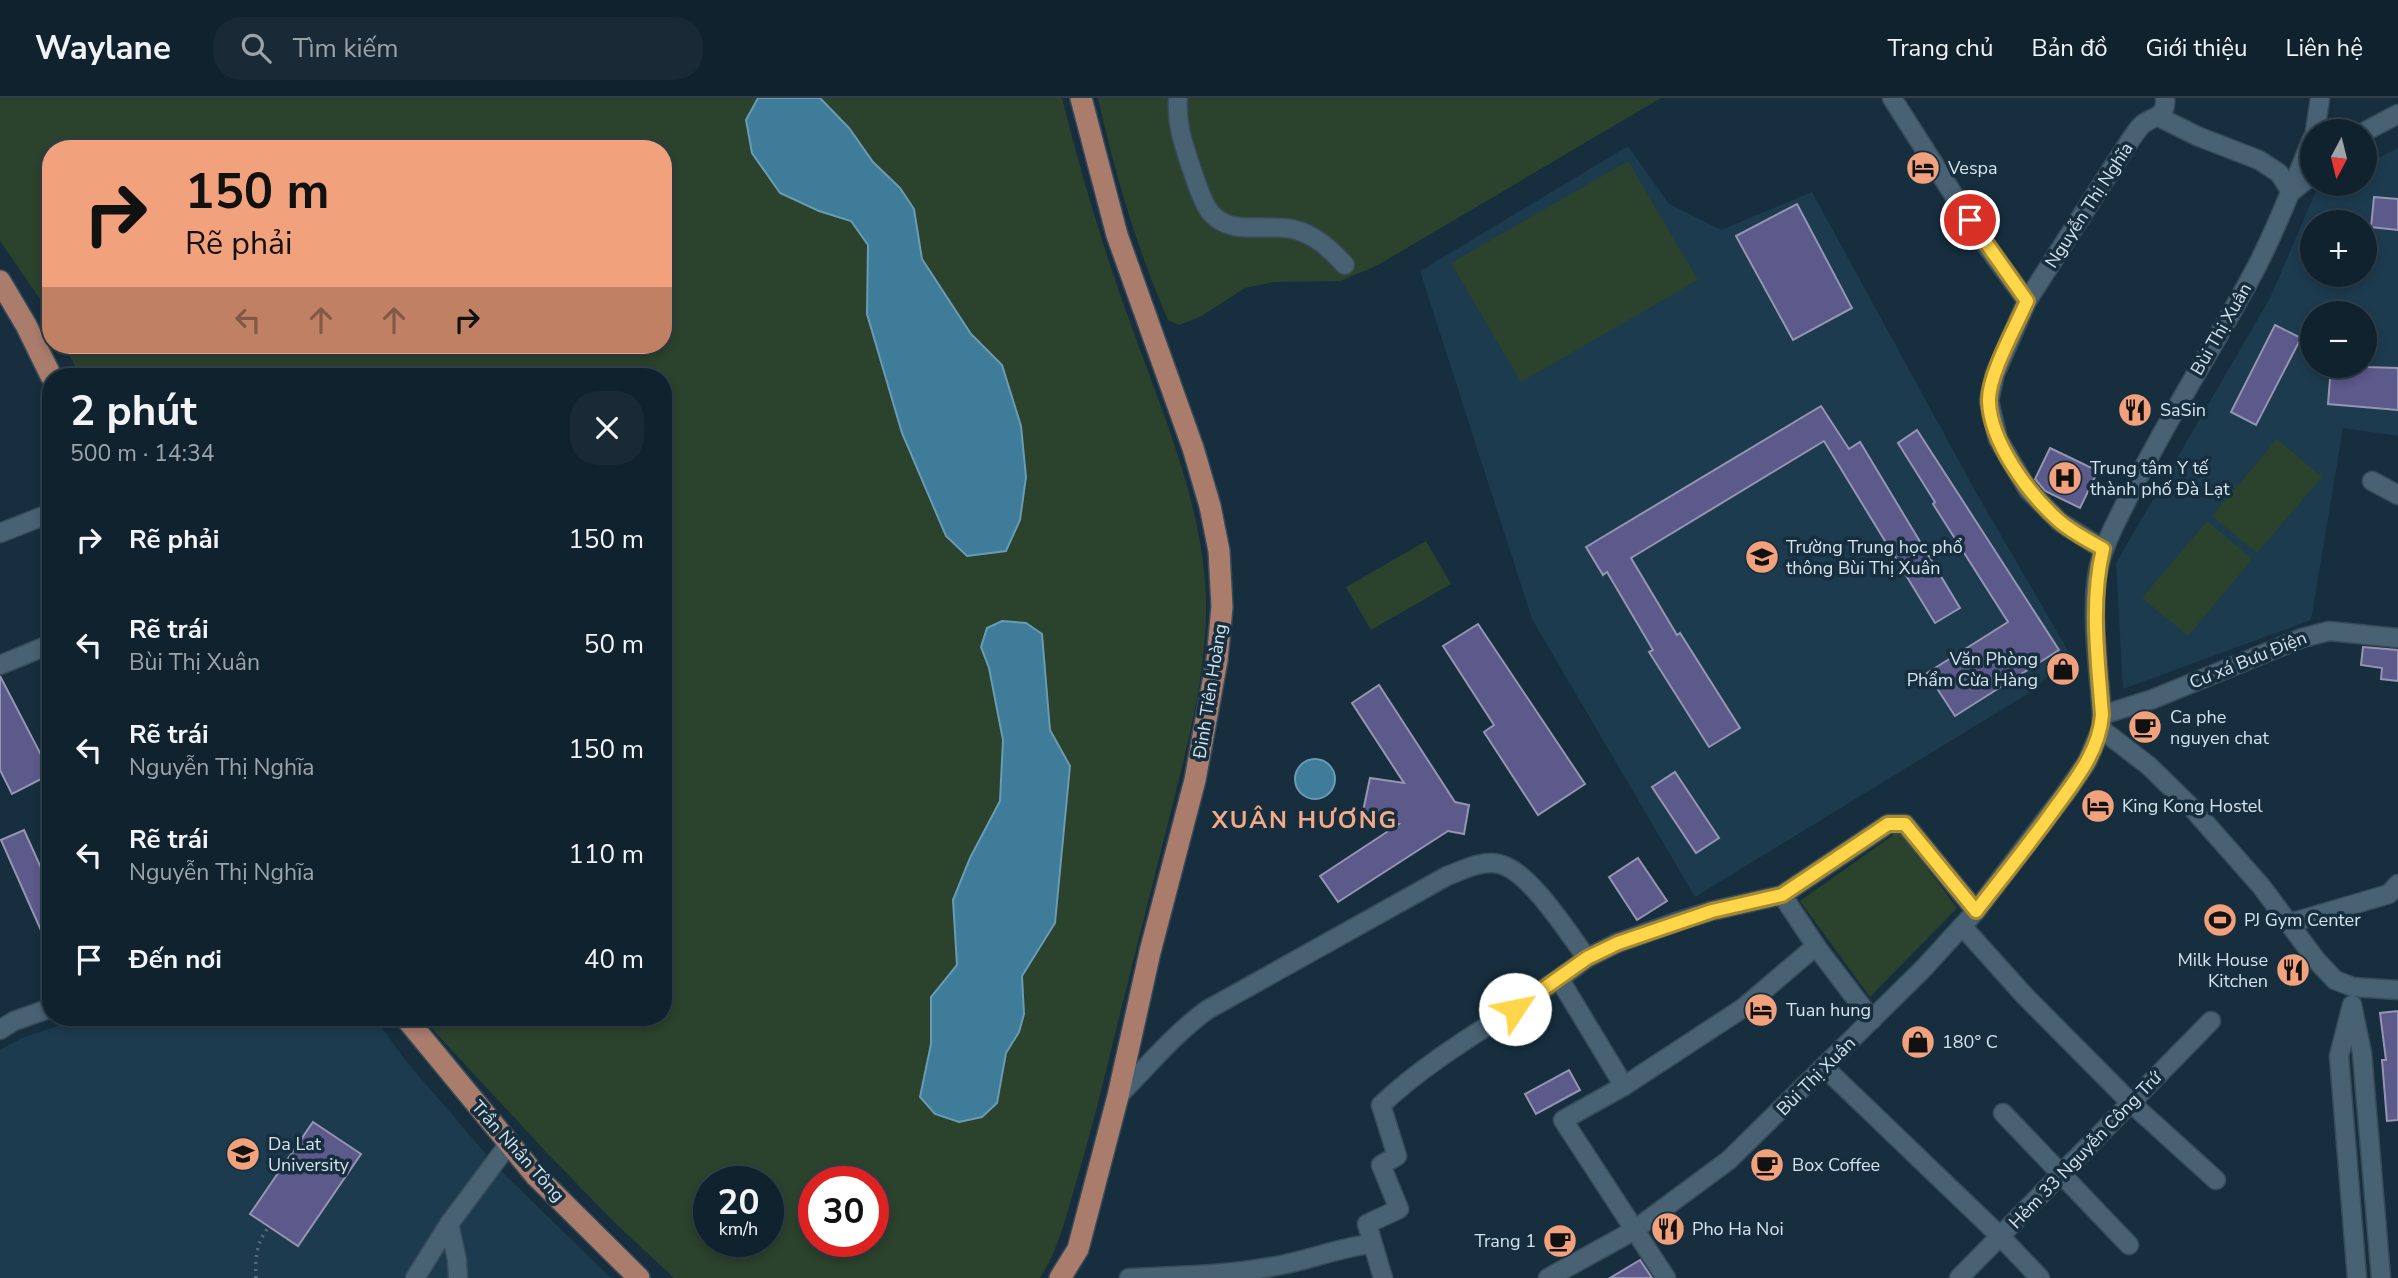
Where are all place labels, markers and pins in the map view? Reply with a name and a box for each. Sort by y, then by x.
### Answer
hotel icon: Vespa [1904,149,1942,187]
place label: Vespa [1947,156,1998,180]
pin [1940,190,2000,250]
restaurant icon: SaSin [2116,391,2154,429]
place label: SaSin [2160,398,2206,422]
place label: Trung tâm Y tế thành phố Đà Lạt [2090,456,2230,501]
hospital icon: Trung tâm Y tế thành phố Đà Lạt [2046,459,2084,497]
place label: Trường Trung học phổ thông Bùi Thị Xuân [1786,535,1963,580]
school or university icon: Trường Trung học phổ thông Bùi Thị Xuân [1743,538,1781,576]
place label: Văn Phòng Phẩm Cừa Hàng [1907,647,2038,692]
shop icon: Văn Phòng Phẩm Cừa Hàng [2044,650,2082,688]
place label: Ca phe nguyen chat [2170,705,2270,750]
cafe icon: Ca phe nguyen chat [2126,708,2164,746]
hotel icon: King Kong Hostel [2079,787,2117,825]
place label: King Kong Hostel [2122,794,2263,818]
sports icon: PJ Gym Center [2201,901,2239,939]
place label: PJ Gym Center [2244,908,2361,932]
place label: Milk House Kitchen [2177,948,2268,993]
restaurant icon: Milk House Kitchen [2274,951,2312,989]
hotel icon: Tuan hung [1742,991,1780,1029]
place label: Tuan hung [1786,998,1871,1022]
shop icon: 180° C [1899,1023,1937,1061]
place label: 180° C [1942,1030,1998,1054]
place label: Da Lat University [268,1132,350,1177]
school or university icon: Da Lat University [224,1135,262,1173]
cafe icon: Box Coffee [1748,1146,1786,1184]
place label: Box Coffee [1792,1153,1880,1177]
restaurant icon: Pho Ha Noi [1649,1210,1687,1248]
place label: Pho Ha Noi [1692,1217,1784,1241]
cafe icon: Trang 1 [1541,1222,1579,1260]
place label: Trang 1 [1474,1229,1536,1253]

